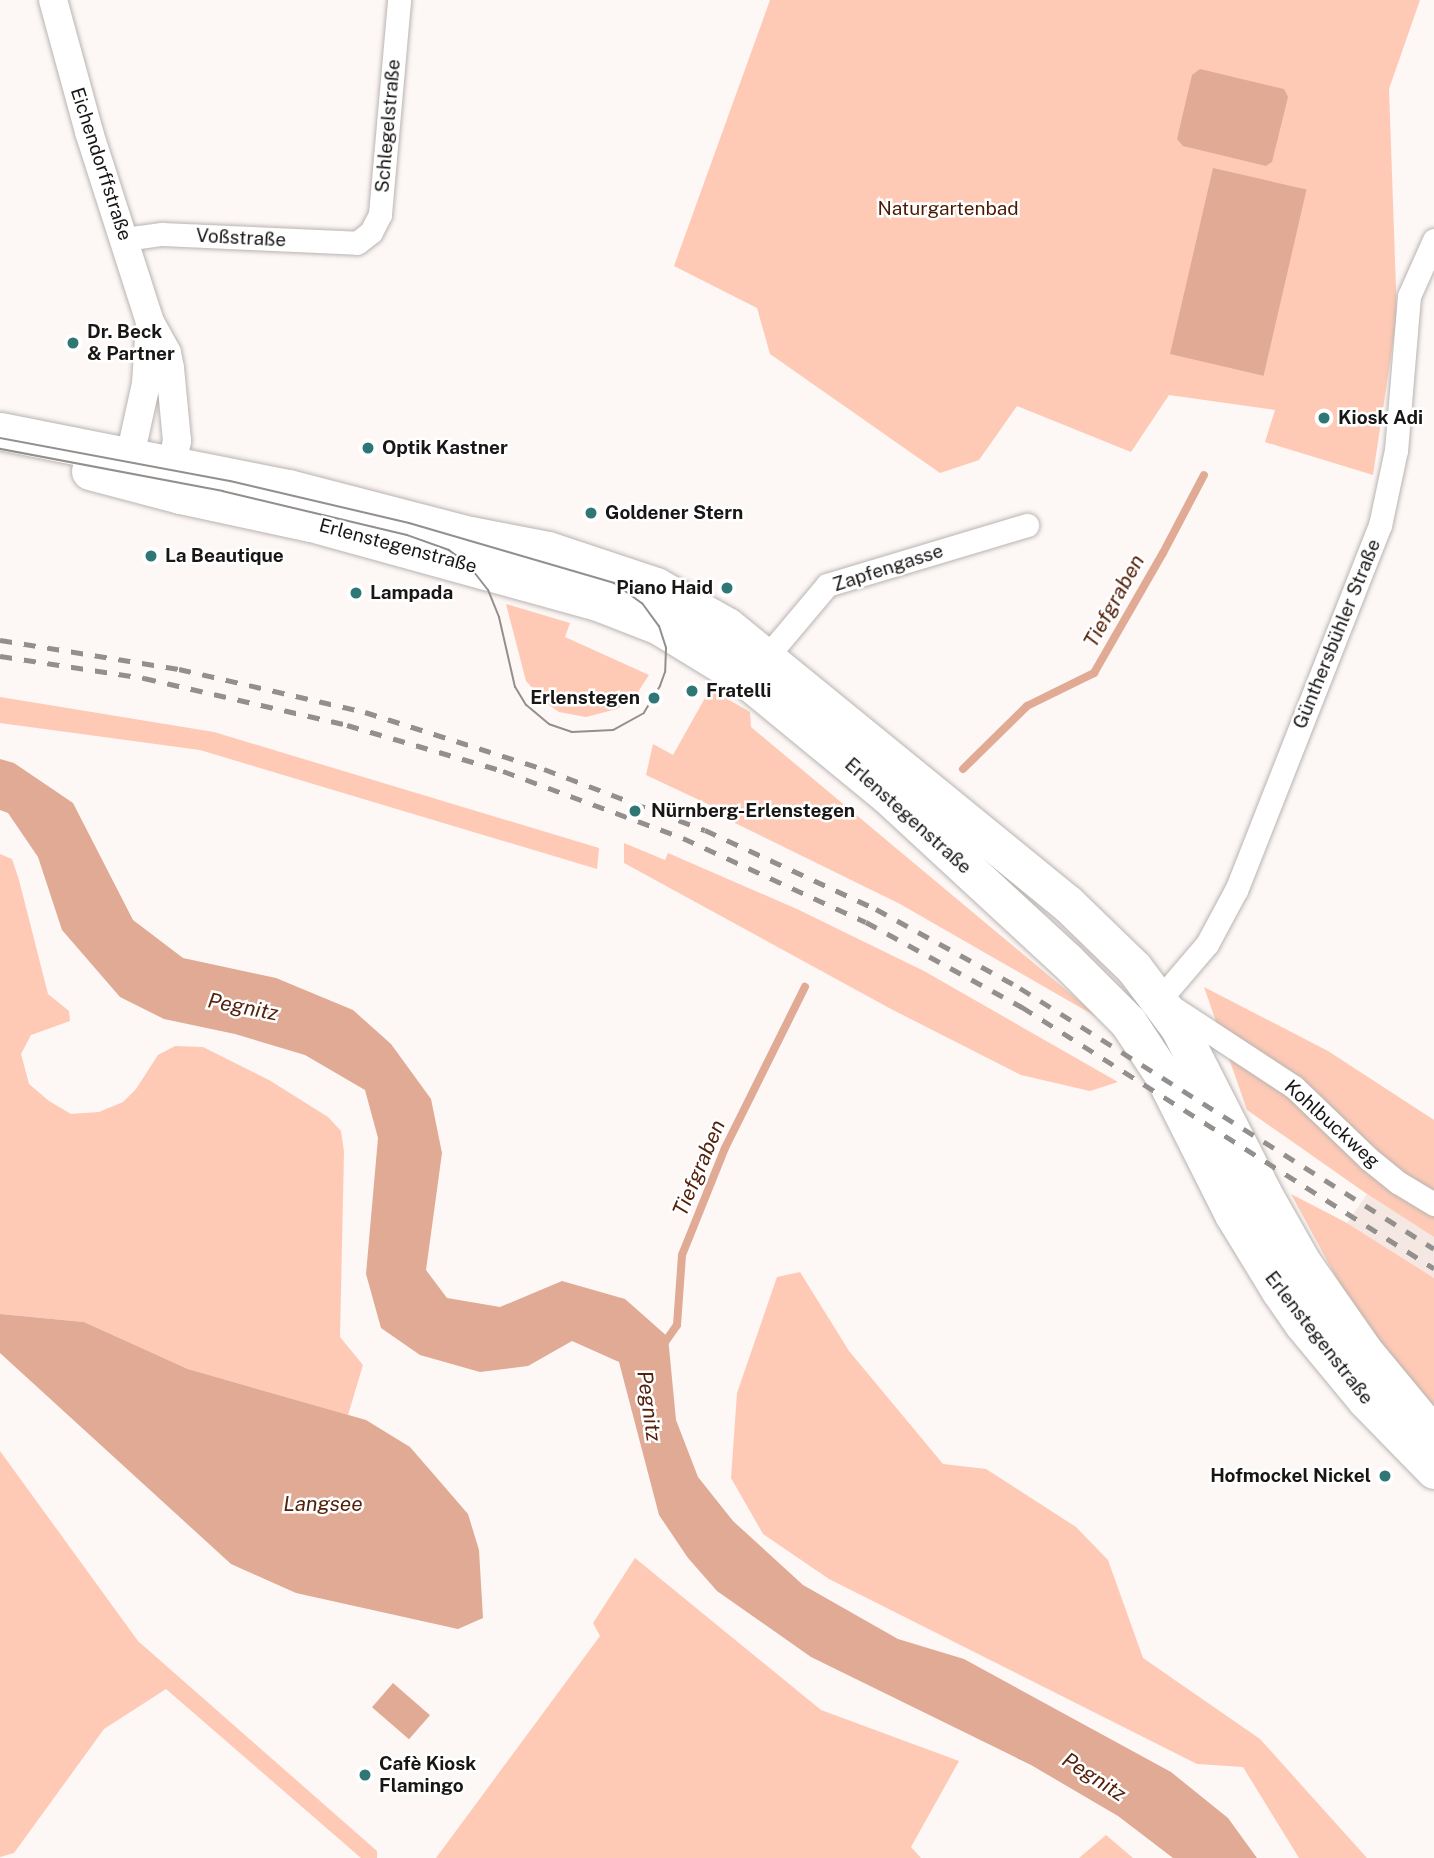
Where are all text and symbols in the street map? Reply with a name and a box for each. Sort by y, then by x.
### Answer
street label: Schlegelstraße [371,58,405,194]
street label: Eichendorffstraße [65,85,137,243]
park label: Naturgartenbad [877,198,1019,220]
street label: Voßstraße [195,224,287,252]
place label: Dr. Beck & Partner [87,321,175,365]
marker: Dr. Beck & Partner [65,335,81,351]
place label: Kiosk Adi [1338,407,1423,429]
marker: Kiosk Adi [1316,410,1332,426]
place label: Optik Kastner [382,437,508,459]
marker: Optik Kastner [360,440,376,456]
place label: Goldener Stern [605,502,743,524]
marker: Goldener Stern [583,505,599,521]
street label: Erlenstegenstraße [317,514,479,578]
street label: Günthersbühler Straße [1288,536,1386,732]
street label: Zapfengasse [830,539,946,597]
place label: La Beautique [165,545,284,567]
marker: La Beautique [143,548,159,564]
water label: Tiefgraben [1078,550,1150,652]
place label: Piano Haid [616,577,713,599]
marker: Piano Haid [719,580,735,596]
place label: Lampada [370,582,453,604]
marker: Lampada [348,585,364,601]
place label: Fratelli [706,680,771,702]
marker: Fratelli [684,683,700,699]
place label: Erlenstegen [530,687,640,709]
marker: Erlenstegen [646,690,662,706]
street label: Erlenstegenstraße [840,753,976,879]
place label: Nürnberg-Erlenstegen [651,800,855,822]
marker: Nürnberg-Erlenstegen [625,801,645,821]
water label: Pegnitz [206,988,280,1026]
street label: Kohlbuckweg [1280,1075,1384,1173]
water label: Tiefgraben [667,1116,731,1220]
street label: Erlenstegenstraße [1260,1267,1378,1409]
water label: Pegnitz [632,1369,666,1443]
place label: Hofmockel Nickel [1210,1465,1371,1487]
marker: Hofmockel Nickel [1377,1468,1393,1484]
water label: Langsee [283,1491,363,1517]
water label: Pegnitz [1057,1747,1131,1807]
place label: Cafè Kiosk Flamingo [379,1753,476,1797]
marker: Cafè Kiosk Flamingo [357,1767,373,1783]

